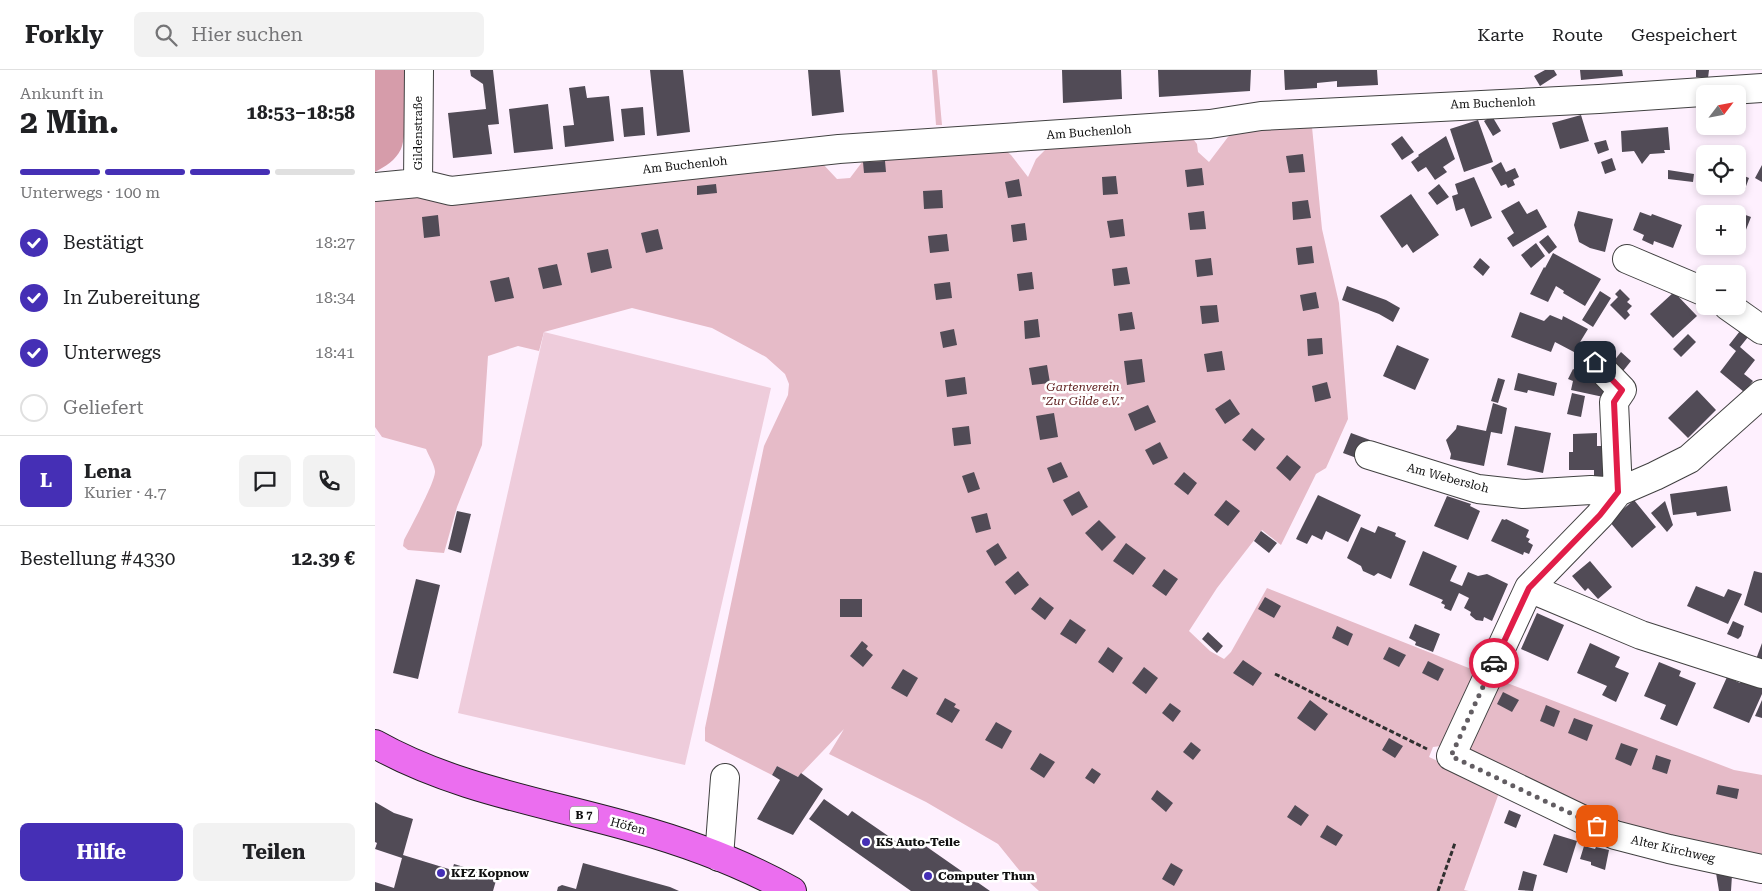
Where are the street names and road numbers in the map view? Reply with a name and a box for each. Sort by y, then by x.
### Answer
street label: Gildenstraße [411,95,425,170]
street label: Am Buchenloh [1450,95,1536,111]
street label: Am Buchenloh [1046,122,1132,142]
street label: Am Buchenloh [642,154,728,176]
street label: Am Webersloh [1405,460,1491,496]
road number: B 7 [570,806,598,824]
street label: Höfen [609,815,647,837]
street label: Alter Kirchweg [1630,833,1717,866]

